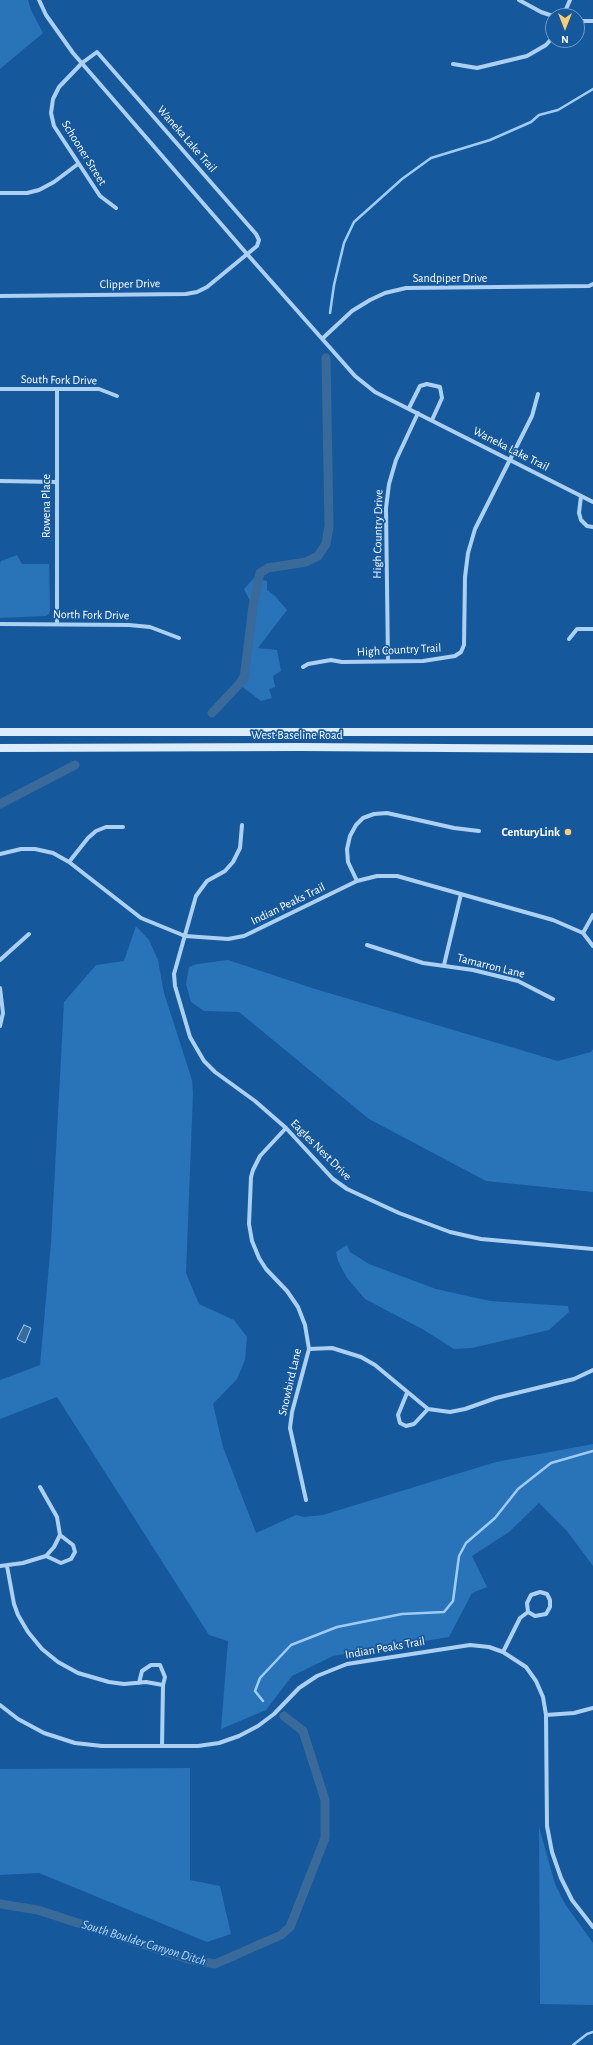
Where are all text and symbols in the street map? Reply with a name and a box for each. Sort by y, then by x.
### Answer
north arrow [545,8,585,48]
text: N [561,34,569,45]
street label: Waneka Lake Trail [154,103,220,175]
street label: Schooner Street [58,118,110,188]
street label: Sandpiper Drive [413,271,487,285]
street label: Clipper Drive [100,276,160,292]
street label: South Fork Drive [21,372,97,388]
street label: Waneka Lake Trail [470,424,552,474]
street label: Rowena Place [39,474,53,538]
street label: High Country Drive [370,489,386,579]
street label: North Fork Drive [53,607,129,623]
street label: High Country Trail [356,641,442,659]
street label: West Baseline Road [251,728,343,742]
place label: CenturyLink [502,825,560,839]
marker: CenturyLink [563,827,573,837]
street label: Indian Peaks Trail [248,880,328,928]
street label: Tamarron Lane [456,951,526,981]
street label: Eagles Nest Drive [287,1116,355,1184]
street label: Snowbird Lane [275,1347,305,1417]
street label: Indian Peaks Trail [344,1634,426,1662]
water label: South Boulder Canyon Ditch [80,1917,208,1969]

